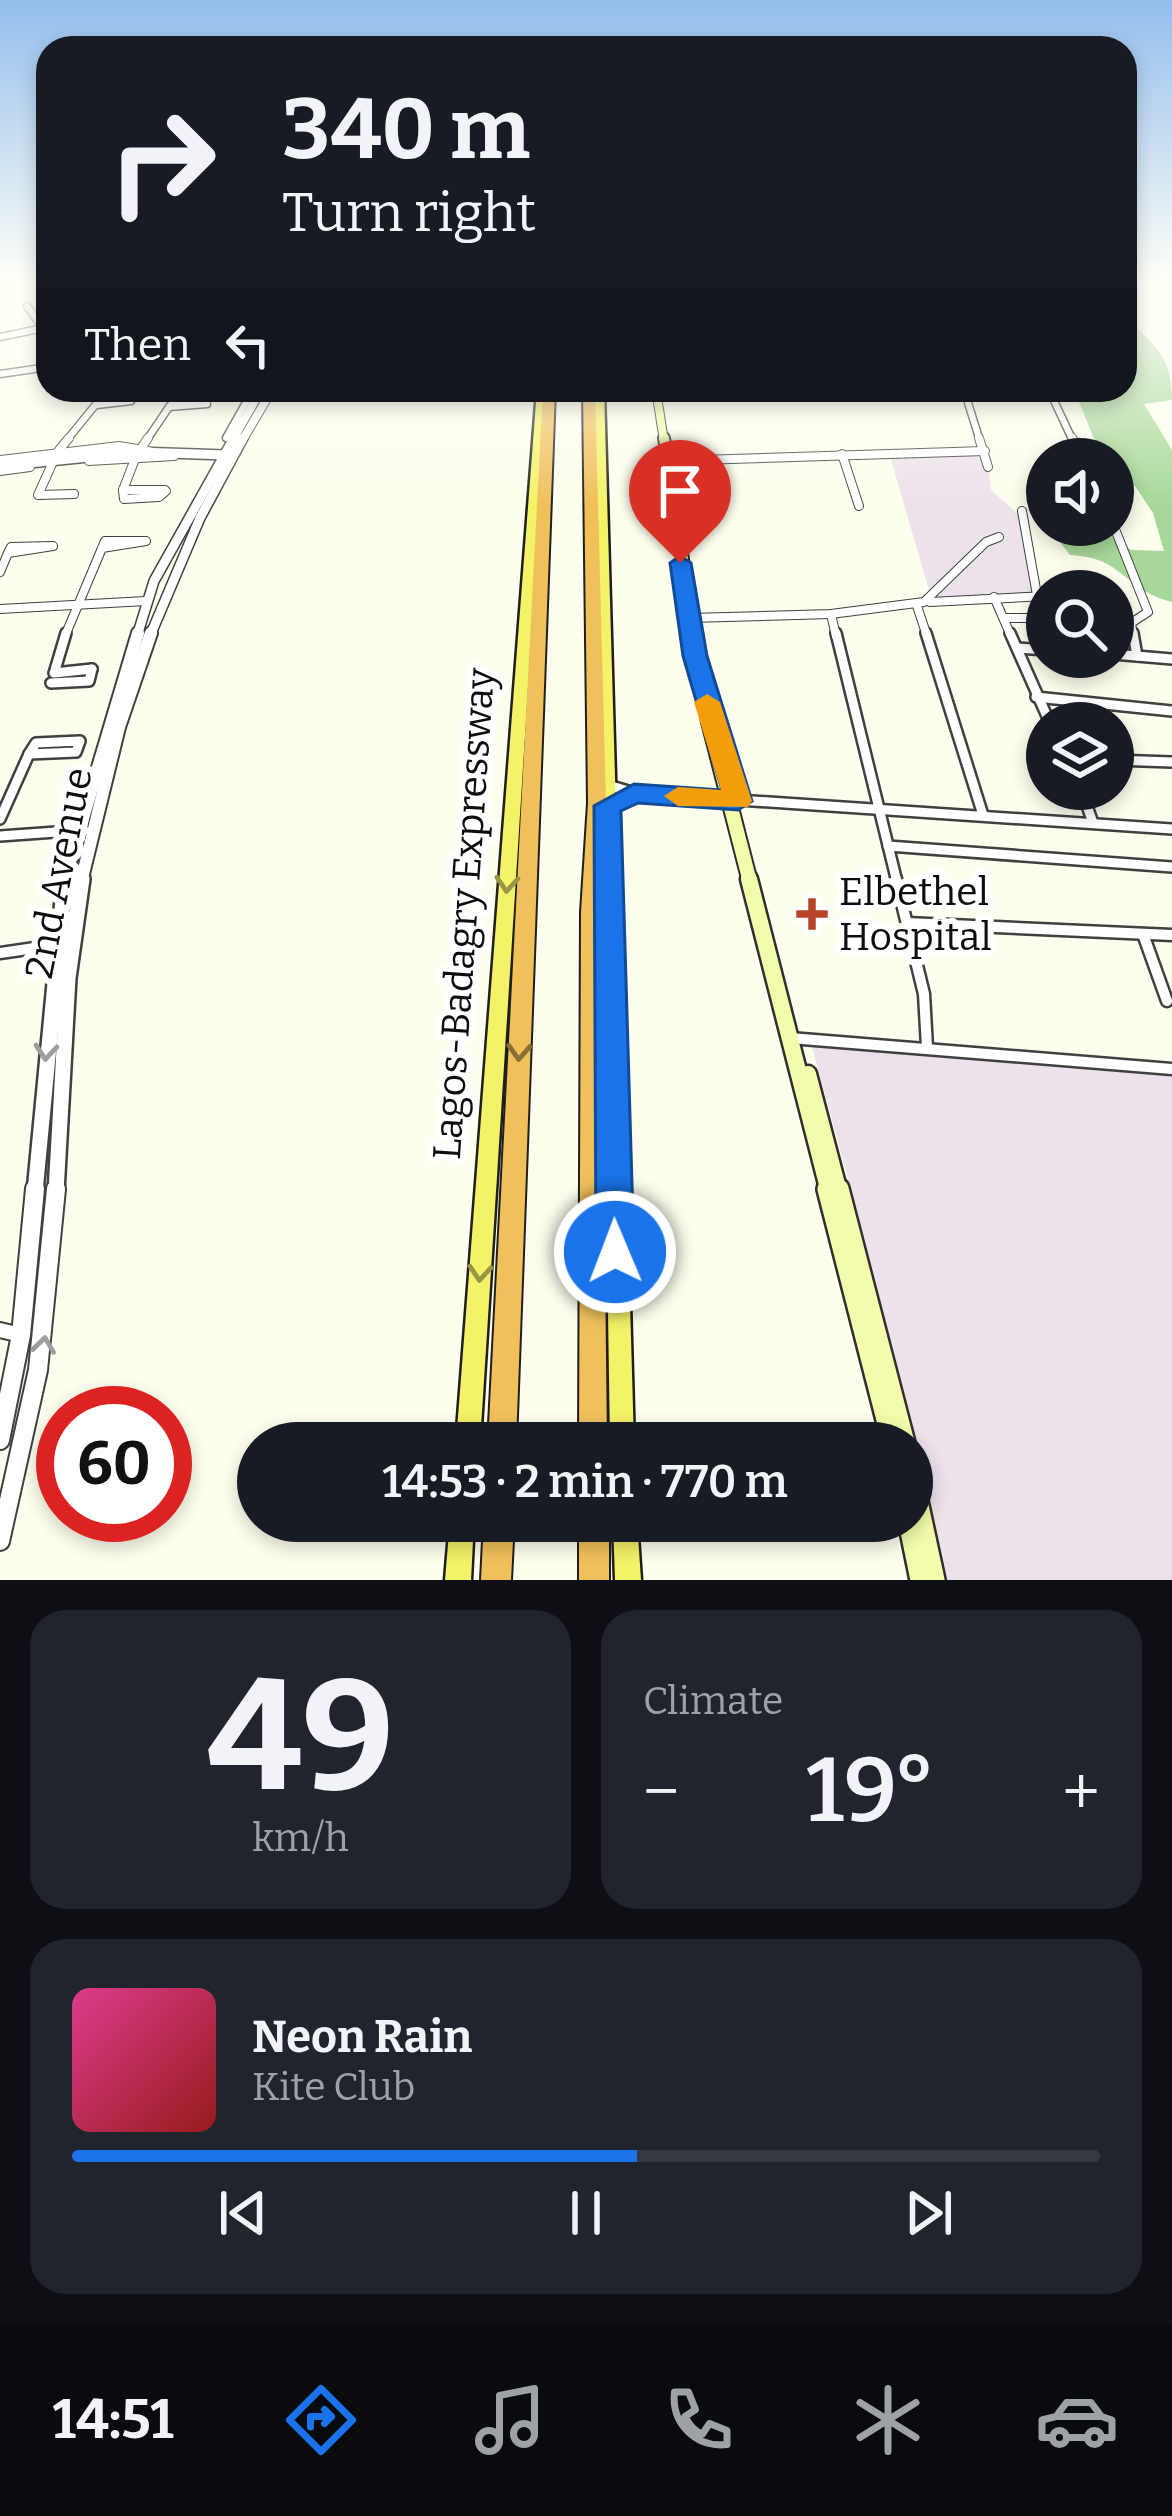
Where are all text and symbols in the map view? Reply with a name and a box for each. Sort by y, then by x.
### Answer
text: 340 m [282,79,530,180]
icon: right [84,84,240,240]
text: Turn right [282,181,536,245]
icon: left [215,312,281,378]
text: Then [84,318,191,372]
map controls [1026,438,1134,810]
button: sound [1026,438,1134,546]
pin [629,440,731,563]
icon: arrive [647,458,713,524]
button: search [1026,570,1134,678]
street label: Lagos-Badagry Expressway [424,666,504,1161]
button: layers [1026,702,1134,810]
street label: 2nd Avenue [16,764,102,982]
place label: Elbethel Hospital [839,869,992,960]
one-way arrow [495,875,521,894]
marker: Elbethel Hospital [796,898,828,930]
one-way arrow [34,1043,59,1062]
one-way arrow [506,1043,532,1062]
position arrow [552,1189,678,1315]
one-way arrow [468,1264,494,1283]
one-way arrow [30,1335,56,1355]
speed limit sign: 60 [36,1386,192,1542]
text: 14:53 · 2 min · 770 m [382,1455,788,1509]
text: 49 [207,1643,394,1830]
text: Climate [643,1678,783,1724]
text: 19° [806,1737,936,1845]
text: − [643,1752,679,1831]
text: + [1062,1752,1100,1831]
text: km/h [252,1815,349,1861]
text: Neon Rain [252,2010,472,2064]
text: Kite Club [252,2064,415,2110]
icon: previous [210,2180,276,2246]
icon: pause [553,2180,619,2246]
icon: next [896,2180,962,2246]
icon: directions [279,2378,363,2462]
icon: music [468,2378,552,2462]
icon: phone [657,2378,741,2462]
icon: climate [846,2378,930,2462]
icon: car [1035,2378,1119,2462]
text: 14:51 [53,2388,174,2452]

